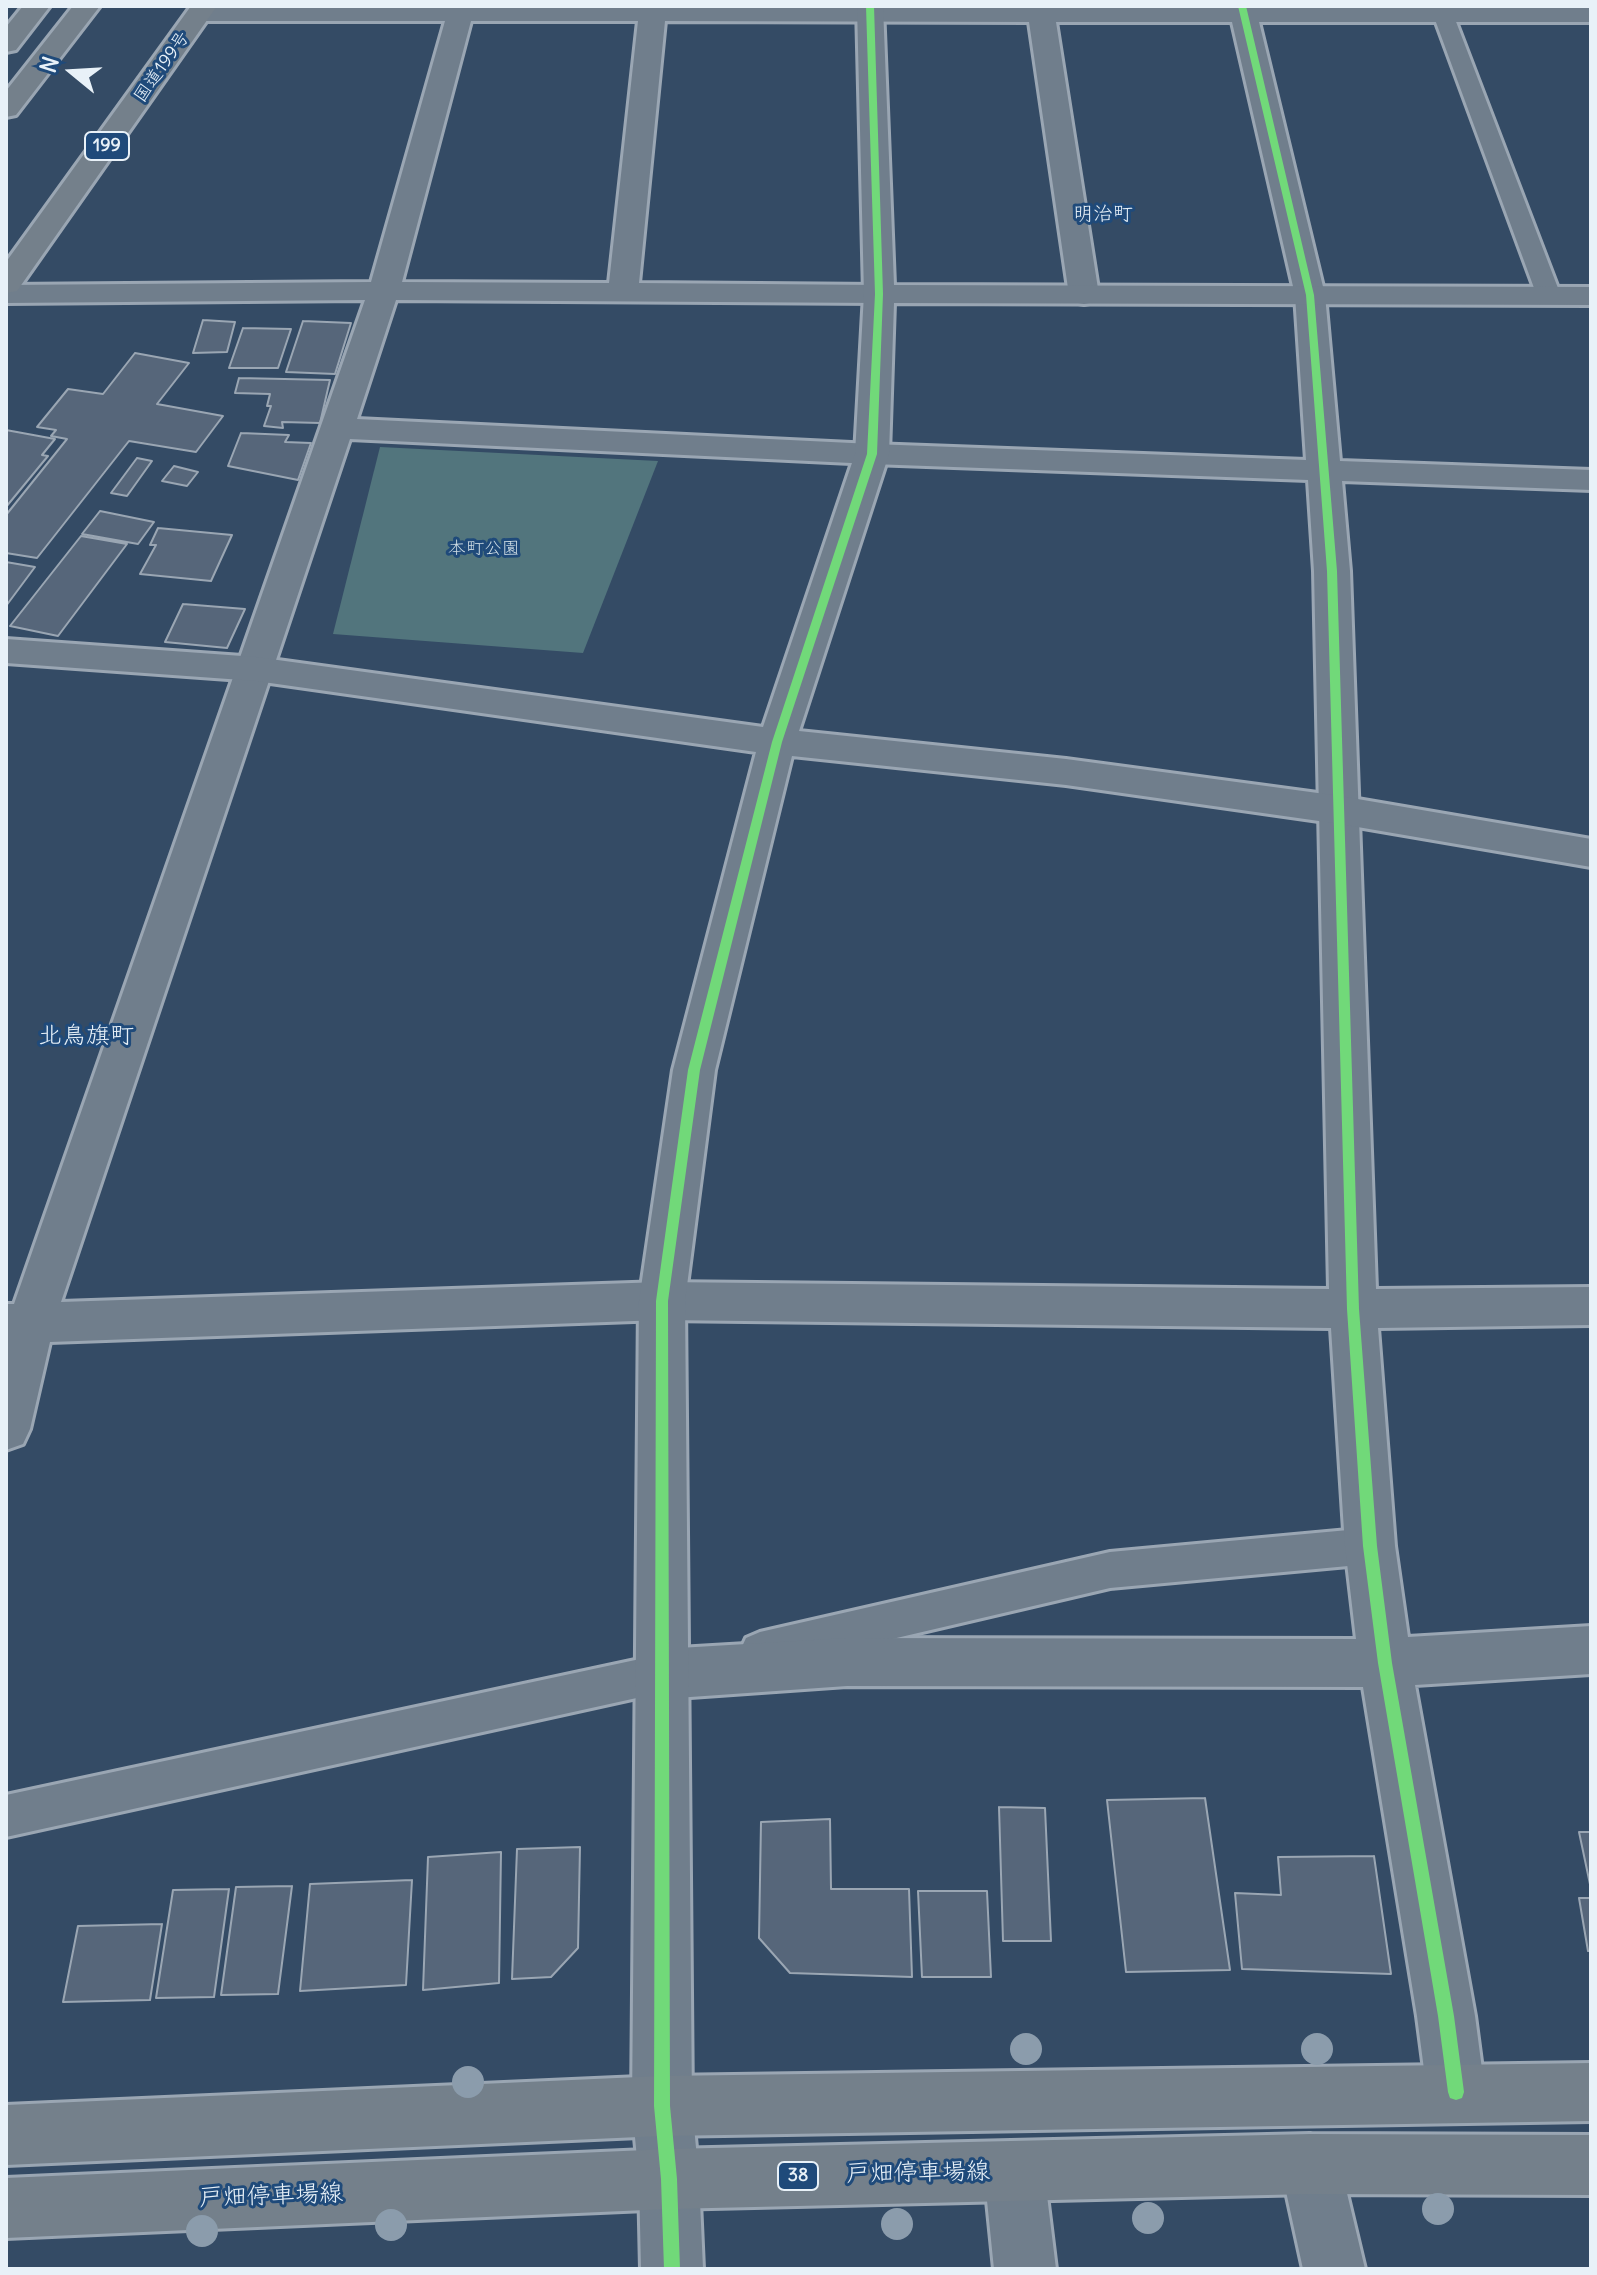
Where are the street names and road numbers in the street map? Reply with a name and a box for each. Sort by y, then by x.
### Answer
street label: 国道199号 [130,27,194,107]
road number: 199 [85,132,129,160]
street label: 戸畑停車場線 [846,2157,990,2189]
road number: 38 [778,2162,818,2190]
street label: 戸畑停車場線 [199,2179,343,2213]

